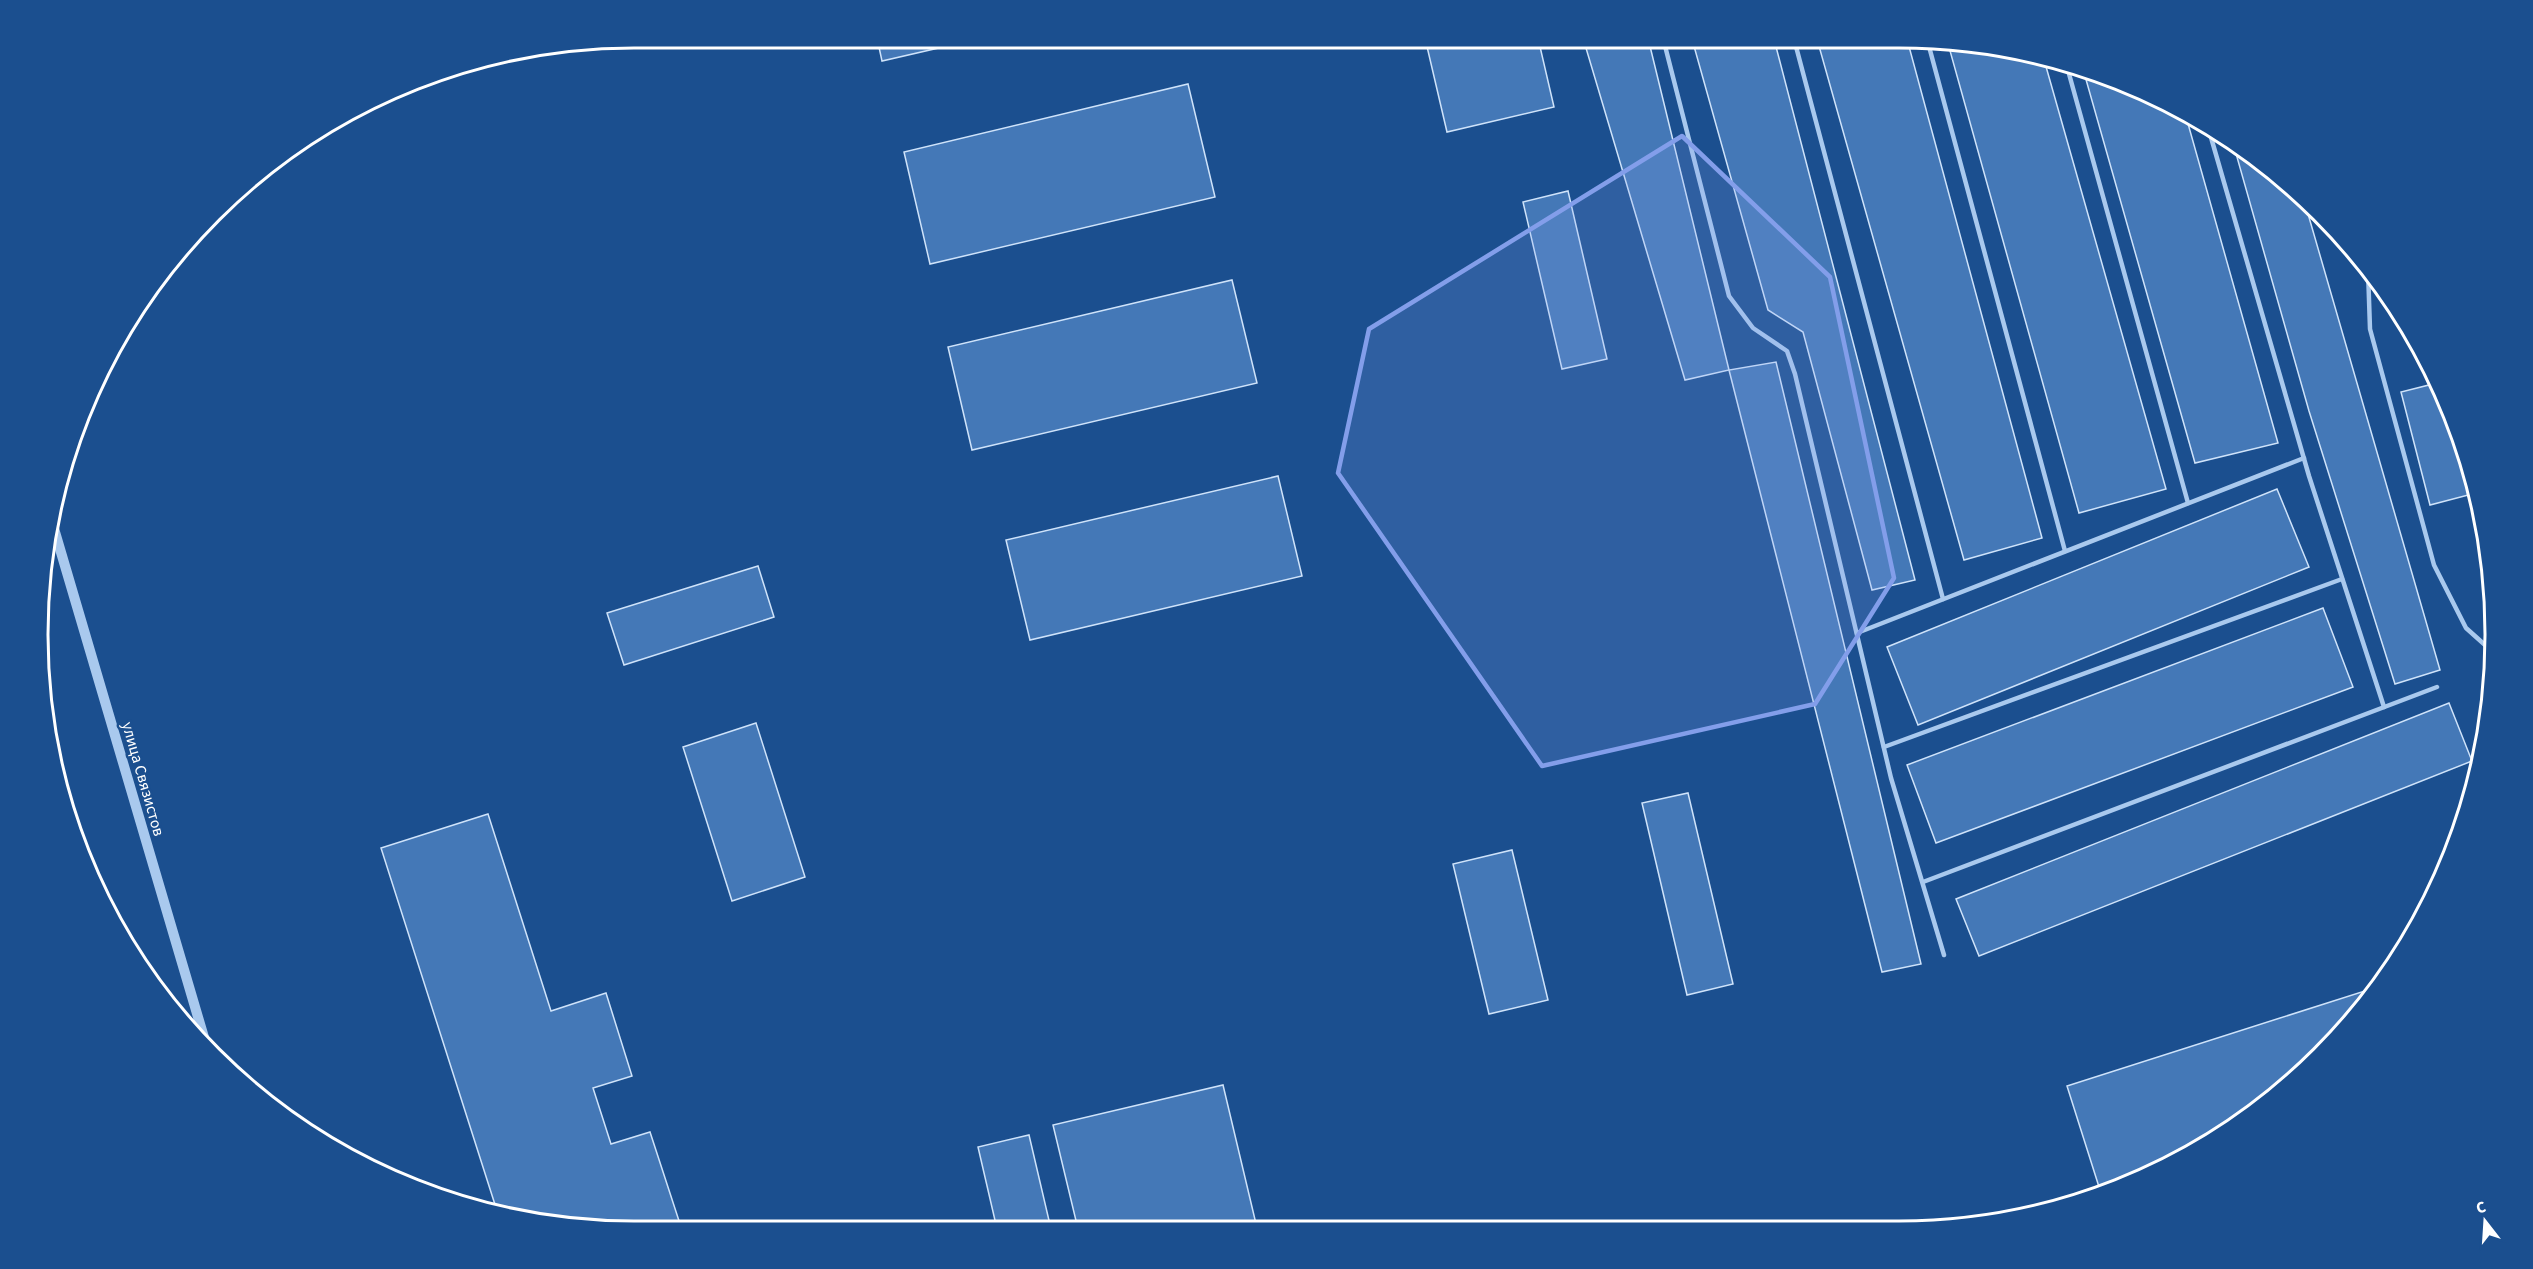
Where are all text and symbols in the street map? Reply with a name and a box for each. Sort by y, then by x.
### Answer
street label: улица Связистов [116,719,170,839]
north arrow [2455,1191,2515,1251]
text: С [2473,1196,2489,1219]

